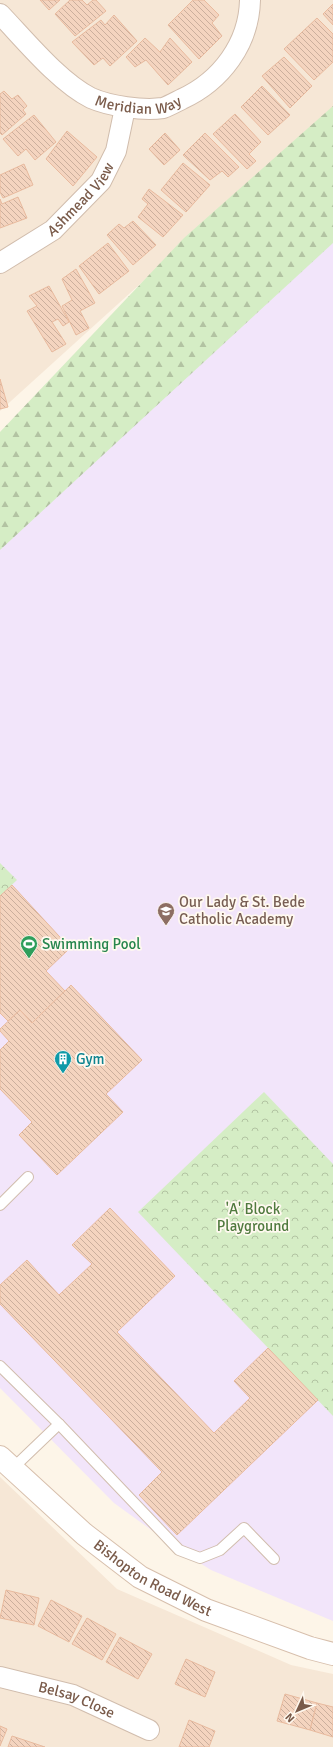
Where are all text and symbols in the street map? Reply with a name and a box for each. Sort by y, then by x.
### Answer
street label: Meridian Way [93,91,184,118]
street label: Ashmead View [44,159,118,240]
place label: Our Lady & St. Bede Catholic Academy [179,893,305,928]
school or university icon: Our Lady & St. Bede Catholic Academy [156,901,176,926]
sports icon: Swimming Pool [19,934,39,959]
place label: Swimming Pool [42,935,141,953]
building icon: Gym [53,1049,73,1074]
place label: Gym [76,1050,105,1068]
park label: 'A' Block Playground [217,1200,289,1235]
street label: Bishopton Road West [90,1536,214,1620]
street label: Belsay Close [36,1678,118,1722]
north arrow [277,1691,317,1731]
text: N [283,1710,298,1725]

